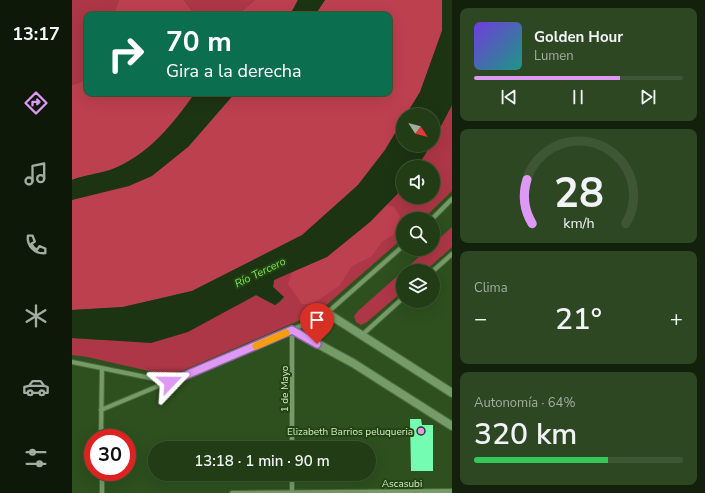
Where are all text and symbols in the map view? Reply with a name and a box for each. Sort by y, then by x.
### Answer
text: 13:17 [12,22,60,46]
text: 70 m [166,23,232,61]
text: Golden Hour [534,27,623,47]
icon: right [100,28,152,80]
text: Lumen [534,47,574,65]
text: Gira a la derecha [166,59,302,83]
icon: previous [498,86,520,108]
icon: pause [567,86,589,108]
icon: next [637,86,659,108]
icon: directions [22,89,50,117]
north arrow [396,108,440,152]
map controls [396,108,440,308]
icon: music [22,160,50,188]
button: sound [396,160,440,204]
text: 28 [554,165,603,222]
button: search [396,212,440,256]
text: km/h [563,213,594,232]
icon: phone [22,231,50,259]
water label: Río Tercero [232,254,288,291]
button: layers [396,264,440,308]
text: Clima [474,279,508,297]
text: 21° [555,299,602,340]
icon: climate [22,302,50,330]
pin [300,303,334,344]
text: − [474,304,487,334]
text: + [670,304,683,334]
icon: arrive [306,309,328,331]
position arrow [149,361,191,403]
street label: 1 de Mayo [278,365,292,412]
icon: car [22,373,50,401]
text: Autonomía · 64% [474,394,575,412]
text: 320 km [474,414,577,455]
place label: Elizabeth Barrios peluqueria [287,425,413,439]
marker: Elizabeth Barrios peluqueria [416,426,426,436]
speed limit sign: 30 [84,429,136,481]
icon: filters [22,444,50,472]
text: 13:18 · 1 min · 90 m [194,451,330,471]
street label: Ascasubi [382,477,422,491]

